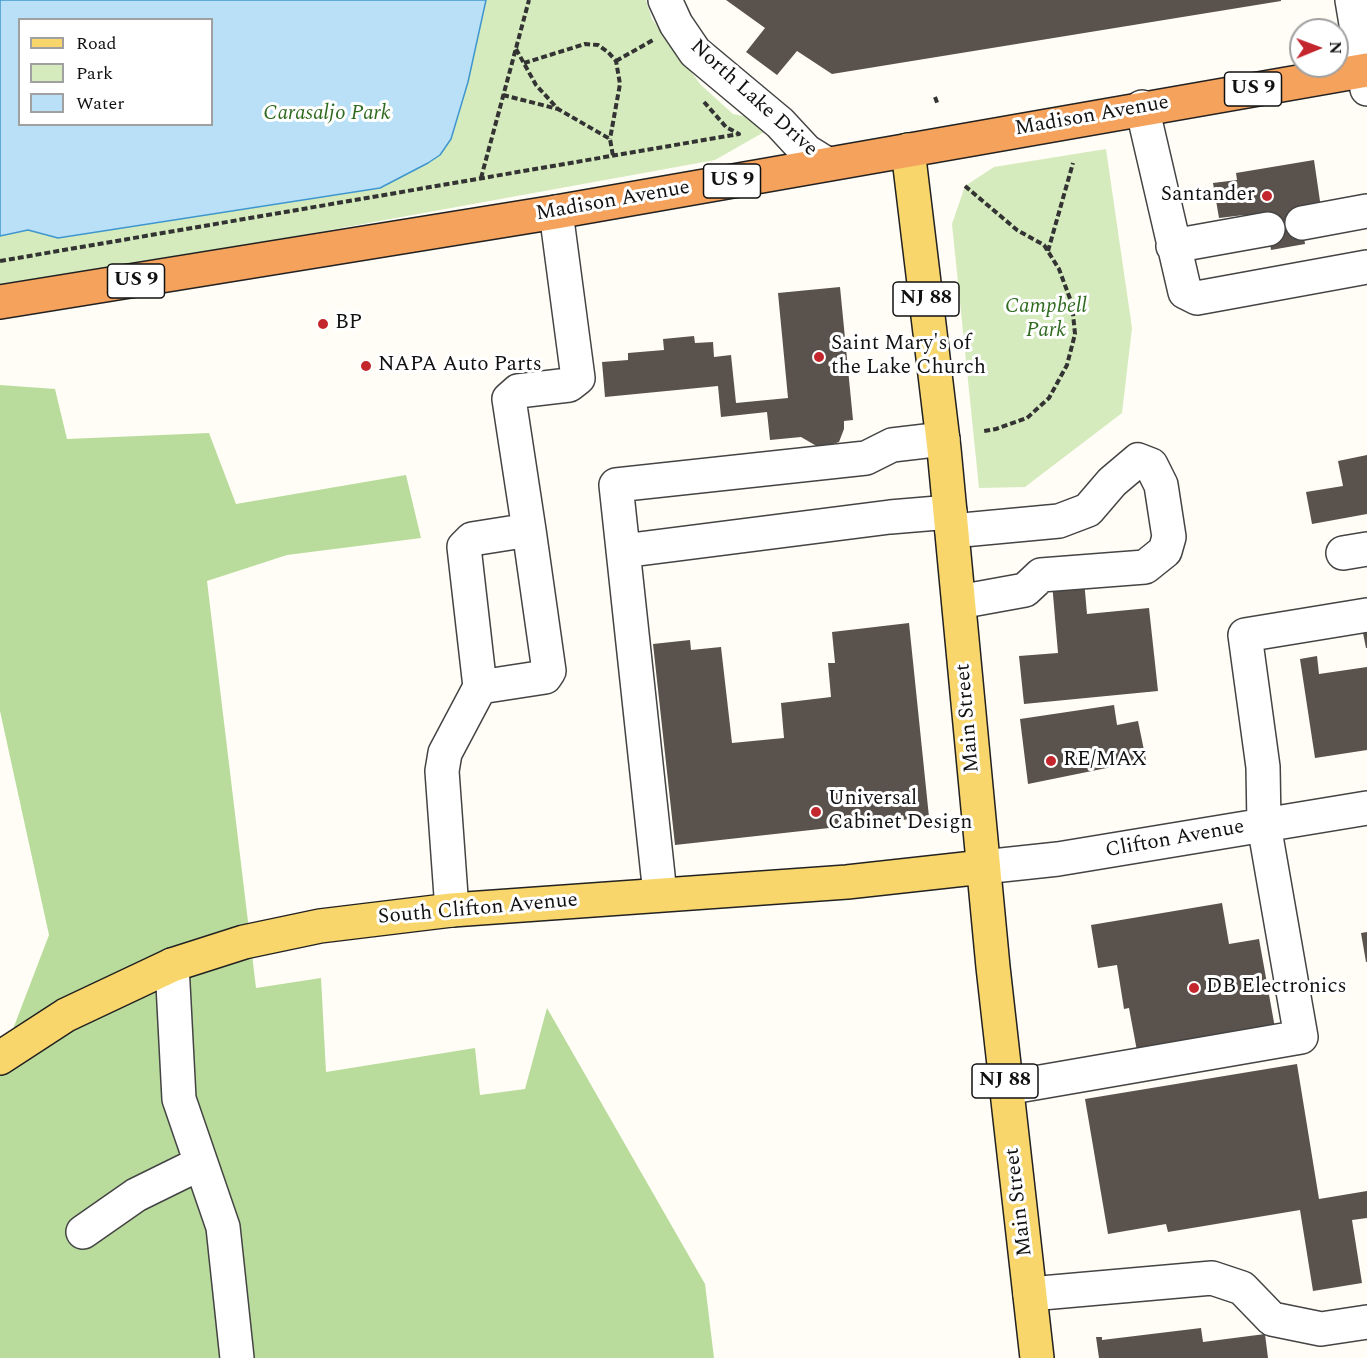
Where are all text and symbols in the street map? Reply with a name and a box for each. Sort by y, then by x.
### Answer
legend [18,18,213,126]
north arrow [1289,18,1349,78]
text: Road [76,30,117,57]
street label: North Lake Drive [684,35,822,163]
text: N [1323,41,1347,54]
text: Park [76,60,113,87]
road number: US 9 [1224,72,1282,106]
text: Water [76,90,124,117]
street label: Madison Avenue [1013,91,1171,143]
park label: Carasaljo Park [263,102,391,128]
road number: US 9 [704,164,760,198]
street label: Madison Avenue [534,176,692,228]
place label: Santander [1161,183,1255,209]
marker: Santander [1260,189,1274,203]
road number: US 9 [108,264,164,298]
road number: NJ 88 [893,282,959,316]
park label: Campbell Park [1005,295,1087,345]
place label: BP [335,311,362,337]
marker: BP [316,317,330,331]
place label: Saint Mary's of the Lake Church [831,332,986,382]
marker: Saint Mary's of the Lake Church [812,350,826,364]
place label: NAPA Auto Parts [378,353,542,379]
marker: NAPA Auto Parts [359,359,373,373]
street label: Main Street [952,662,986,774]
place label: RE/MAX [1063,748,1147,774]
marker: RE/MAX [1044,754,1058,768]
place label: Universal Cabinet Design [828,787,972,837]
marker: Universal Cabinet Design [809,805,823,819]
street label: Clifton Avenue [1104,815,1246,865]
street label: South Clifton Avenue [377,889,579,931]
place label: DB Electronics [1206,975,1347,1001]
marker: DB Electronics [1187,981,1201,995]
road number: NJ 88 [972,1064,1038,1098]
street label: Main Street [1001,1146,1039,1258]

